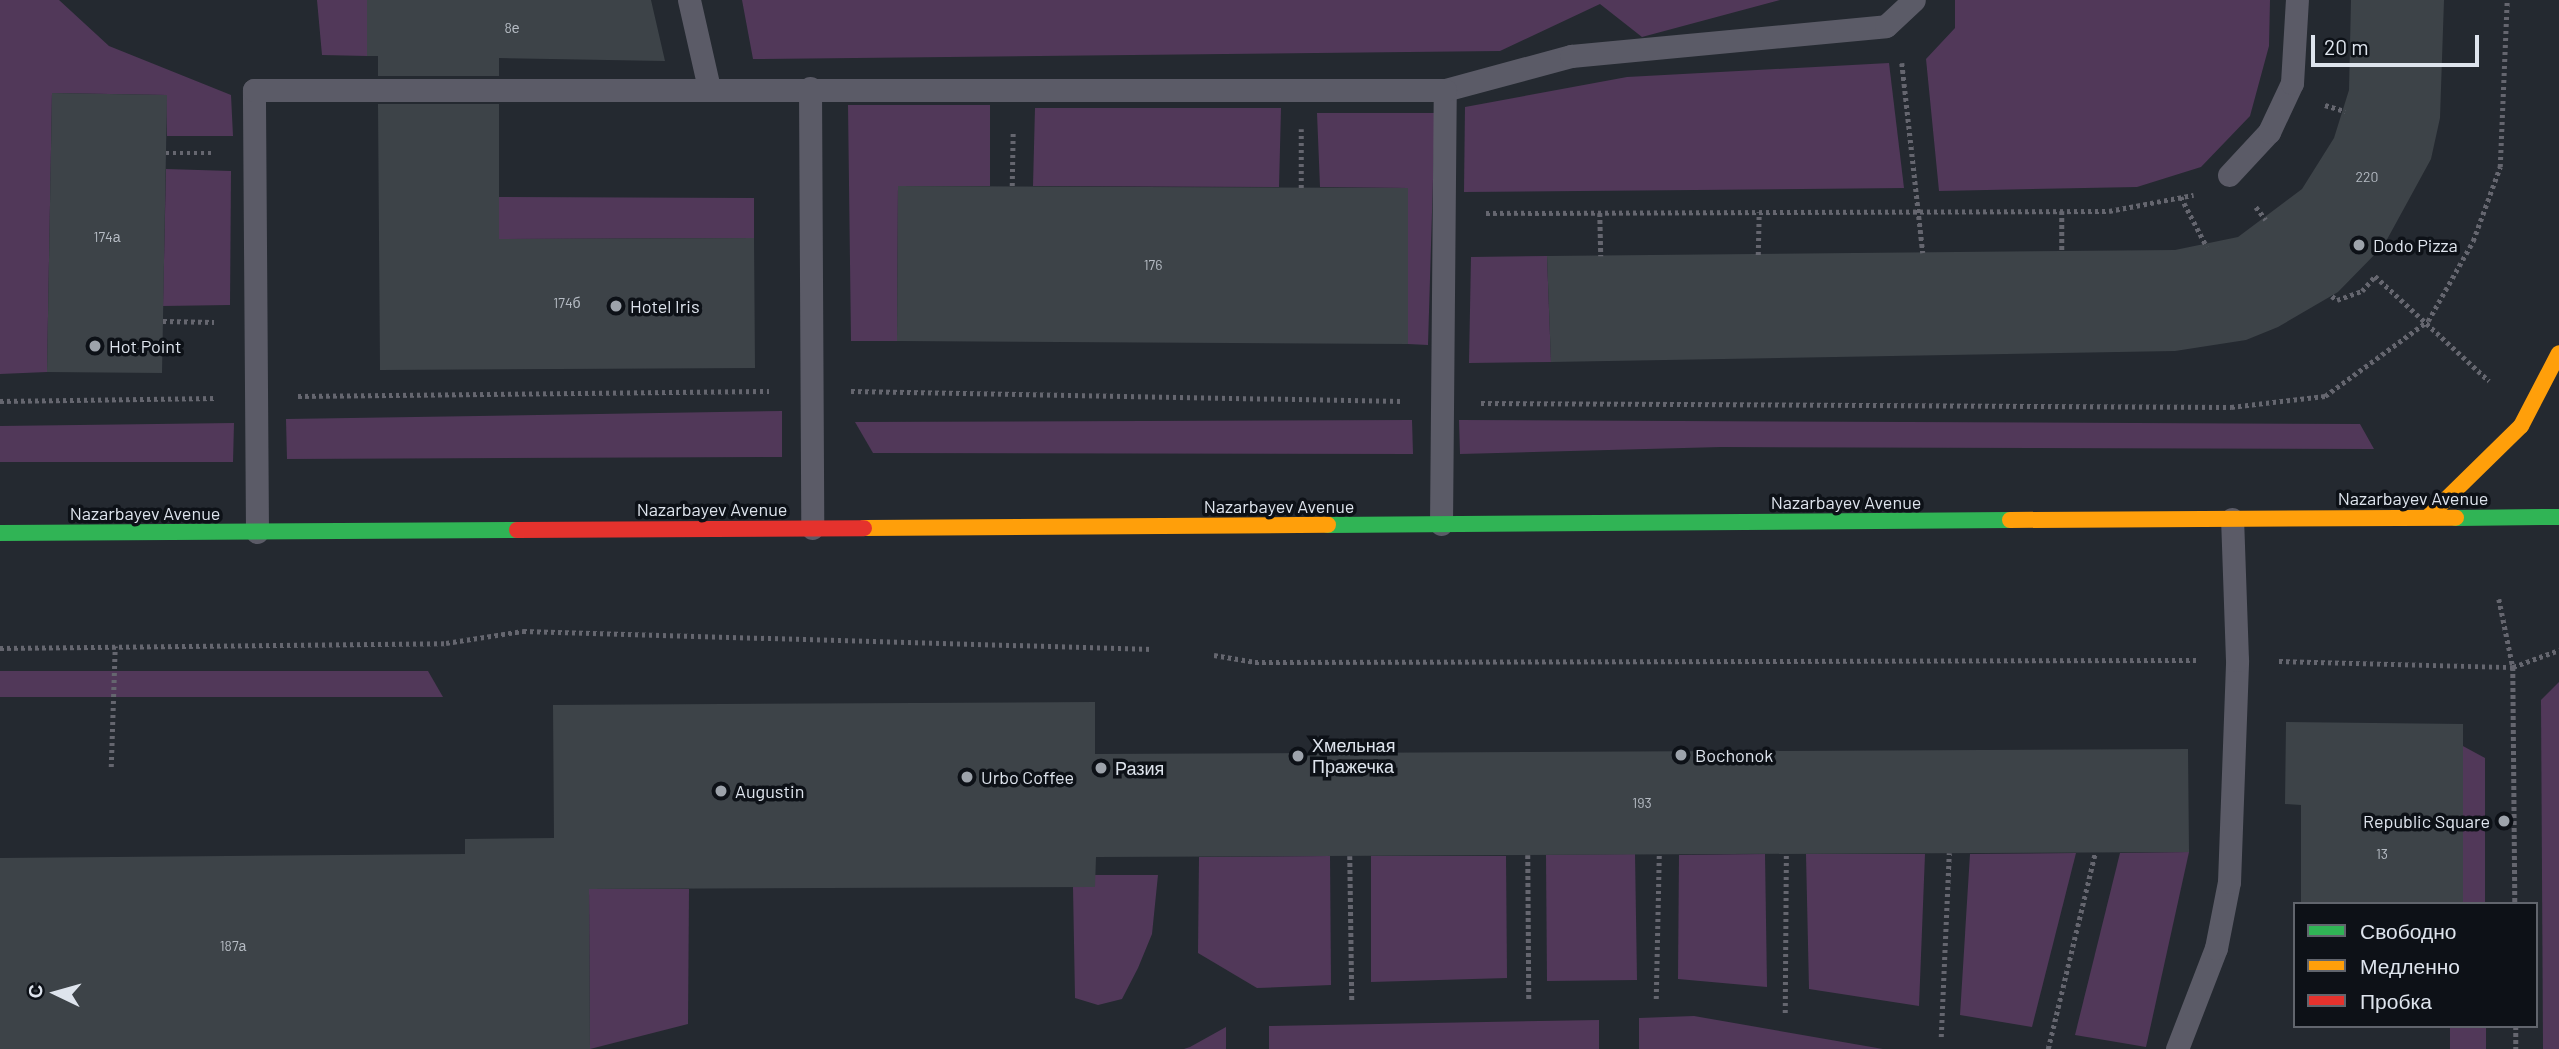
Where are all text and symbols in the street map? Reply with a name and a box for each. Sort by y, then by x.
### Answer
house number: 8е [504,20,520,36]
scale bar [2314,21,2482,65]
text: 20 m [2324,34,2369,59]
house number: 220 [2356,169,2378,185]
house number: 174а [93,229,121,245]
place label: Dodo Pizza [2373,234,2458,256]
marker: Dodo Pizza [2351,237,2367,253]
house number: 176 [1144,257,1162,273]
house number: 174б [553,295,581,311]
place label: Hotel Iris [630,295,700,317]
marker: Hotel Iris [608,298,624,314]
place label: Hot Point [109,335,182,357]
marker: Hot Point [87,338,103,354]
street label: Nazarbayev Avenue [2338,487,2488,509]
street label: Nazarbayev Avenue [1771,491,1921,513]
street label: Nazarbayev Avenue [1204,495,1354,517]
street label: Nazarbayev Avenue [637,498,787,520]
street label: Nazarbayev Avenue [70,502,220,524]
place label: Хмельная Пражечка [1312,735,1395,778]
place label: Bochonok [1695,744,1773,766]
marker: Bochonok [1673,747,1689,763]
marker: Хмельная Пражечка [1290,748,1306,764]
place label: Разия [1115,757,1164,779]
marker: Разия [1093,760,1109,776]
place label: Urbo Coffee [981,766,1074,788]
marker: Urbo Coffee [959,769,975,785]
place label: Augustin [735,780,804,802]
marker: Augustin [713,783,729,799]
house number: 193 [1632,795,1652,811]
place label: Republic Square [2363,810,2490,832]
marker: Republic Square [2496,813,2512,829]
house number: 13 [2376,846,2388,862]
legend [2293,902,2538,1028]
text: Свободно [2360,918,2457,943]
house number: 187а [220,938,246,954]
text: Медленно [2360,953,2460,978]
north arrow [21,958,91,1028]
text: С [23,983,47,999]
text: Пробка [2360,988,2432,1013]

